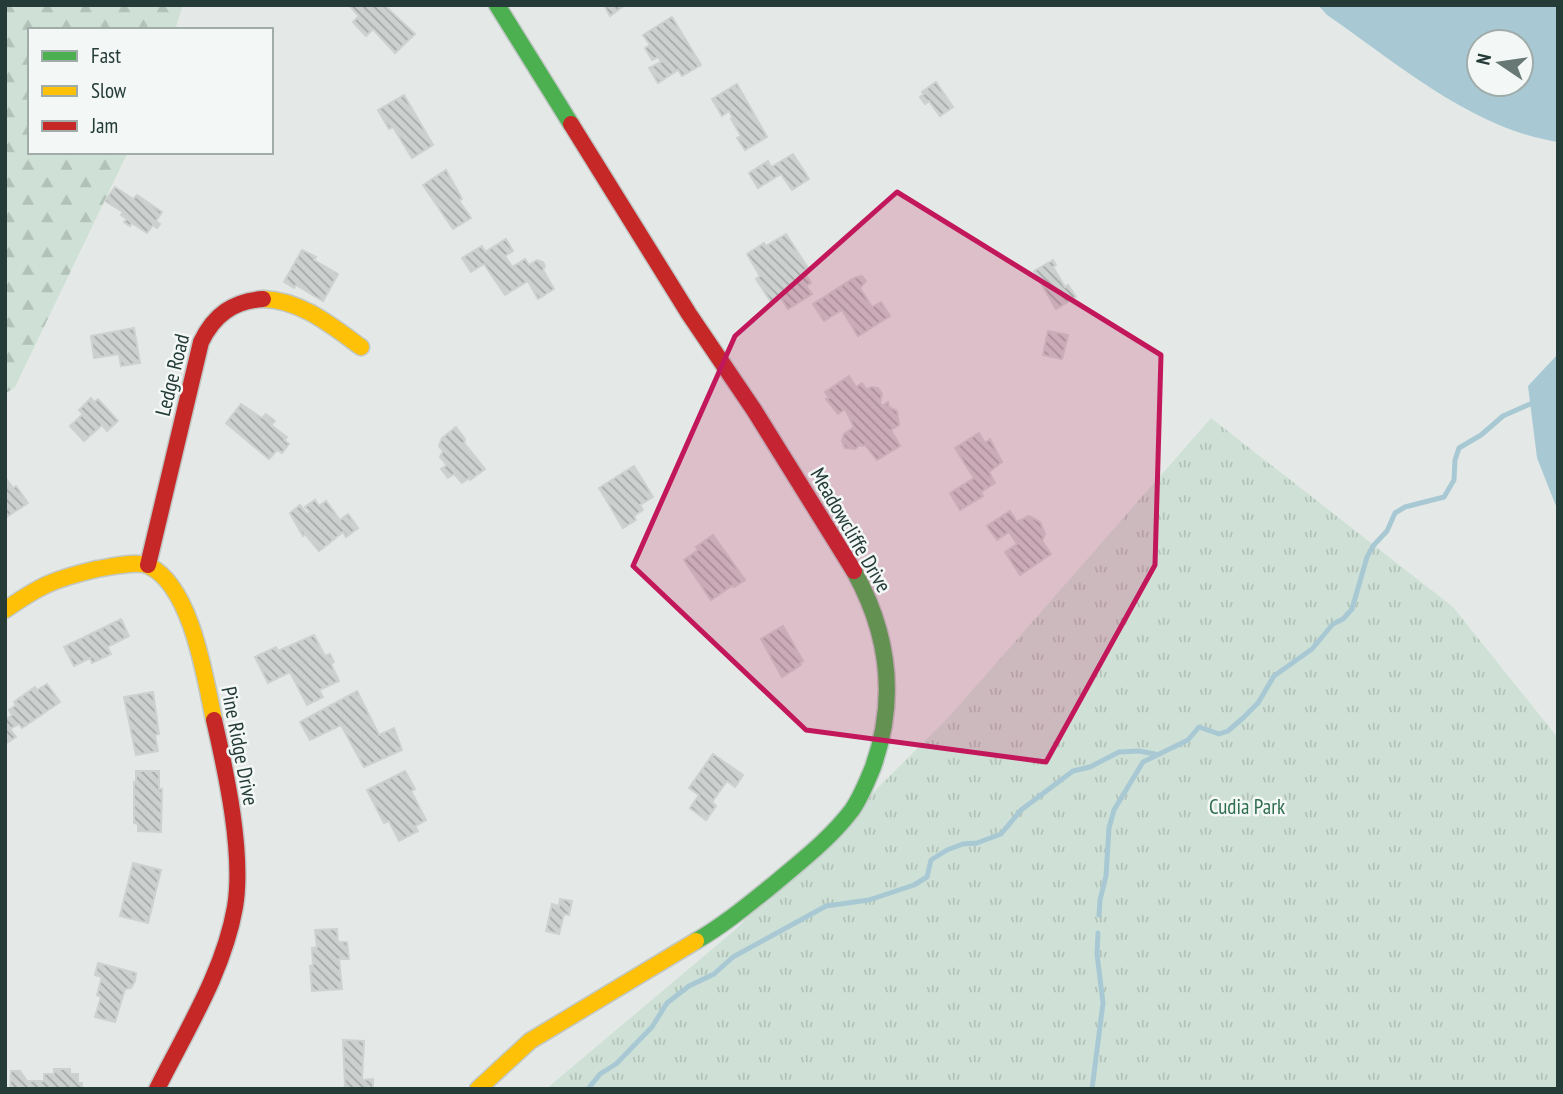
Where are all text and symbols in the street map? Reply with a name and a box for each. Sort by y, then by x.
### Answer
legend [28,28,273,154]
north arrow [1465,28,1535,98]
text: Fast [91,42,121,69]
text: N [1471,51,1496,67]
text: Slow [91,77,127,104]
text: Jam [90,112,118,139]
street label: Ledge Road [149,331,195,419]
street label: Meadowcliffe Drive [804,463,898,597]
street label: Pine Ridge Drive [215,684,265,808]
park label: Cudia Park [1209,793,1285,820]

